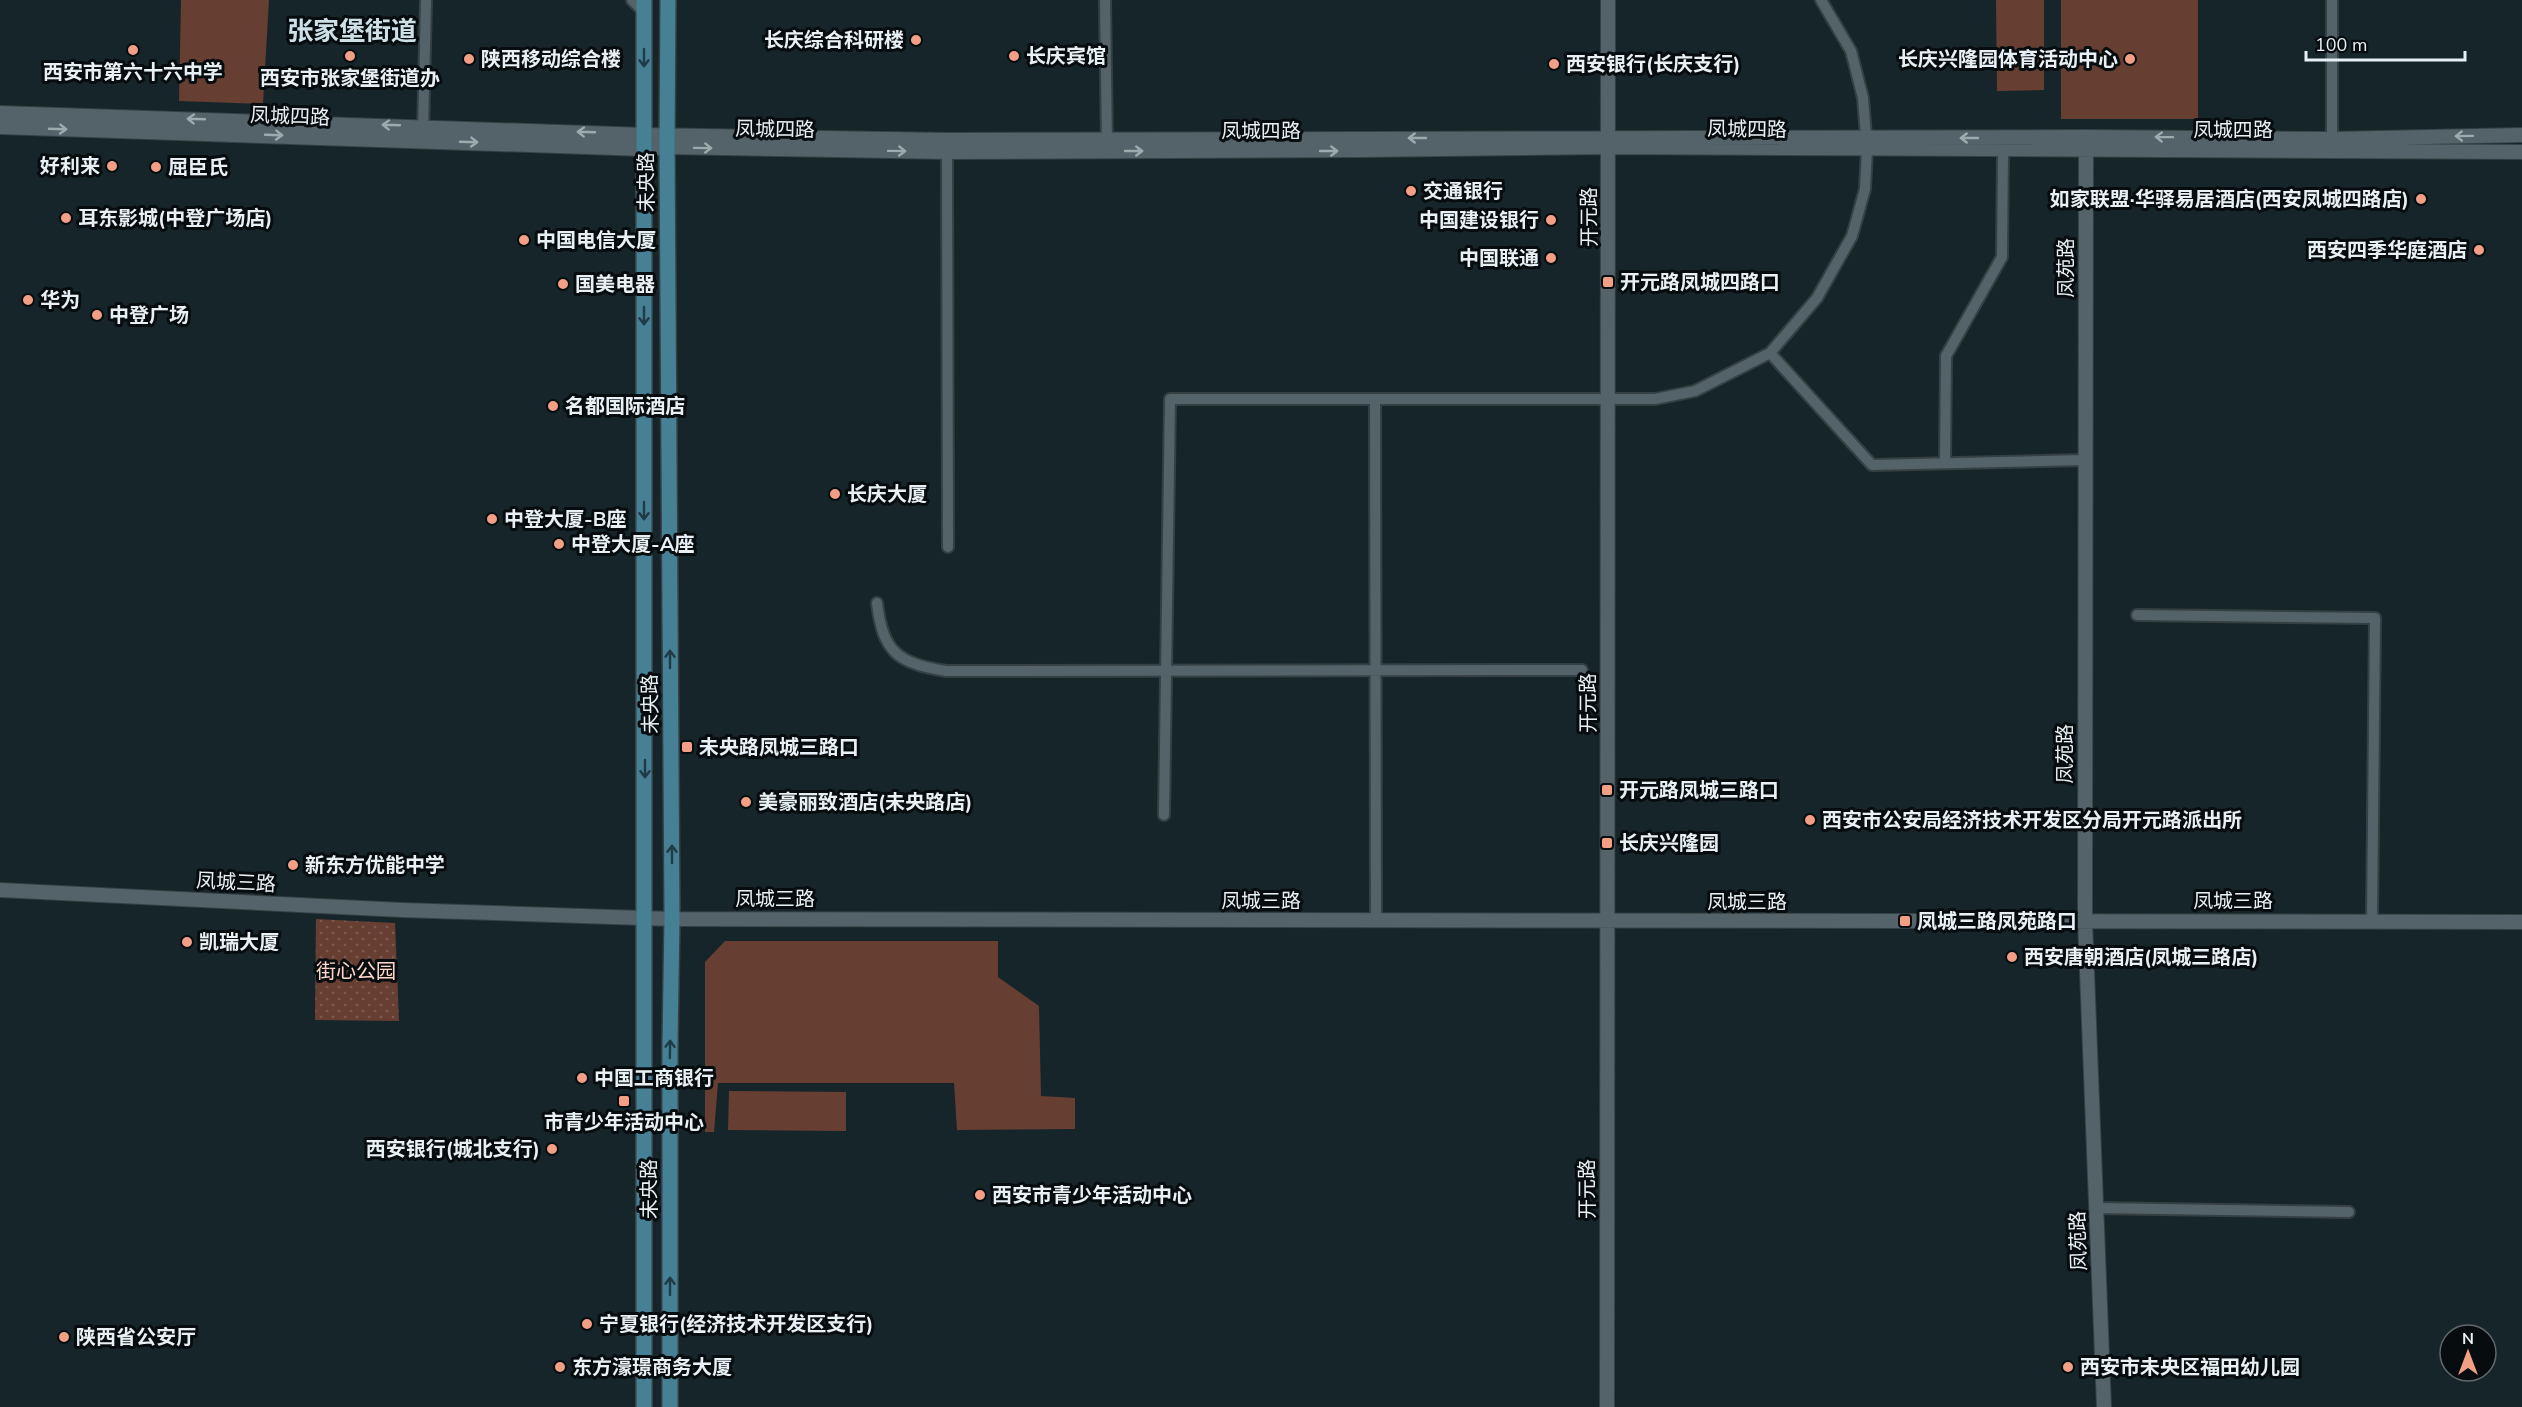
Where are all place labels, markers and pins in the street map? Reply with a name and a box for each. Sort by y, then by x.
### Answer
place label: 长庆综合科研楼 [764,27,904,54]
marker: 长庆综合科研楼 [909,33,923,47]
marker: 西安市第六十六中学 [126,43,140,57]
place label: 长庆宾馆 [1026,43,1106,70]
place label: 陕西移动综合楼 [481,46,621,73]
place label: 长庆兴隆园体育活动中心 [1898,46,2118,73]
marker: 西安市张家堡街道办 [343,49,357,63]
marker: 长庆宾馆 [1007,49,1021,63]
place label: 西安银行(长庆支行) [1566,51,1740,78]
marker: 陕西移动综合楼 [462,52,476,66]
marker: 长庆兴隆园体育活动中心 [2123,52,2137,66]
marker: 西安银行(长庆支行) [1547,57,1561,71]
place label: 西安市第六十六中学 [43,59,223,86]
place label: 西安市张家堡街道办 [260,65,440,92]
place label: 好利来 [40,153,100,180]
place label: 屈臣氏 [168,154,228,181]
marker: 好利来 [105,159,119,173]
marker: 屈臣氏 [149,160,163,174]
place label: 交通银行 [1423,178,1503,205]
marker: 交通银行 [1404,184,1418,198]
place label: 如家联盟·华驿易居酒店(西安凤城四路店) [2050,186,2409,213]
marker: 如家联盟·华驿易居酒店(西安凤城四路店) [2414,192,2428,206]
place label: 耳东影城(中登广场店) [78,205,272,232]
place label: 中国建设银行 [1419,207,1539,234]
marker: 耳东影城(中登广场店) [59,211,73,225]
marker: 中国建设银行 [1544,213,1558,227]
place label: 中国电信大厦 [536,227,656,254]
marker: 中国电信大厦 [517,233,531,247]
place label: 西安四季华庭酒店 [2307,237,2467,264]
marker: 西安四季华庭酒店 [2472,243,2486,257]
place label: 中国联通 [1459,245,1539,272]
marker: 中国联通 [1544,251,1558,265]
place label: 开元路凤城四路口 [1620,269,1780,296]
place label: 国美电器 [575,271,655,298]
marker: 开元路凤城四路口 [1601,275,1615,289]
marker: 国美电器 [556,277,570,291]
place label: 华为 [40,287,80,314]
marker: 华为 [21,293,35,307]
place label: 中登广场 [109,302,189,329]
marker: 中登广场 [90,308,104,322]
place label: 名都国际酒店 [565,393,685,420]
marker: 名都国际酒店 [546,399,560,413]
place label: 长庆大厦 [847,481,927,508]
marker: 长庆大厦 [828,487,842,501]
place label: 中登大厦-B座 [504,506,626,533]
marker: 中登大厦-B座 [485,512,499,526]
place label: 中登大厦-A座 [571,531,695,558]
marker: 中登大厦-A座 [552,537,566,551]
place label: 未央路凤城三路口 [699,734,859,761]
marker: 未央路凤城三路口 [680,740,694,754]
place label: 开元路凤城三路口 [1619,777,1779,804]
marker: 开元路凤城三路口 [1600,783,1614,797]
place label: 美豪丽致酒店(未央路店) [758,789,972,816]
marker: 美豪丽致酒店(未央路店) [739,795,753,809]
place label: 西安市公安局经济技术开发区分局开元路派出所 [1822,807,2242,834]
marker: 西安市公安局经济技术开发区分局开元路派出所 [1803,813,1817,827]
place label: 长庆兴隆园 [1619,830,1719,857]
marker: 长庆兴隆园 [1600,836,1614,850]
place label: 新东方优能中学 [305,852,445,879]
marker: 新东方优能中学 [286,858,300,872]
place label: 凤城三路凤苑路口 [1917,908,2077,935]
marker: 凤城三路凤苑路口 [1898,914,1912,928]
place label: 凯瑞大厦 [199,929,279,956]
marker: 凯瑞大厦 [180,935,194,949]
place label: 西安唐朝酒店(凤城三路店) [2024,944,2258,971]
marker: 西安唐朝酒店(凤城三路店) [2005,950,2019,964]
place label: 中国工商银行 [594,1065,714,1092]
marker: 中国工商银行 [575,1071,589,1085]
marker: 市青少年活动中心 [617,1094,631,1108]
place label: 市青少年活动中心 [544,1109,704,1136]
place label: 西安银行(城北支行) [366,1136,540,1163]
marker: 西安银行(城北支行) [545,1142,559,1156]
place label: 西安市青少年活动中心 [992,1182,1192,1209]
marker: 西安市青少年活动中心 [973,1188,987,1202]
place label: 宁夏银行(经济技术开发区支行) [599,1311,873,1338]
marker: 宁夏银行(经济技术开发区支行) [580,1317,594,1331]
place label: 陕西省公安厅 [76,1324,196,1351]
marker: 陕西省公安厅 [57,1330,71,1344]
place label: 东方濠璟商务大厦 [572,1354,732,1381]
place label: 西安市未央区福田幼儿园 [2080,1354,2300,1381]
marker: 东方濠璟商务大厦 [553,1360,567,1374]
marker: 西安市未央区福田幼儿园 [2061,1360,2075,1374]

